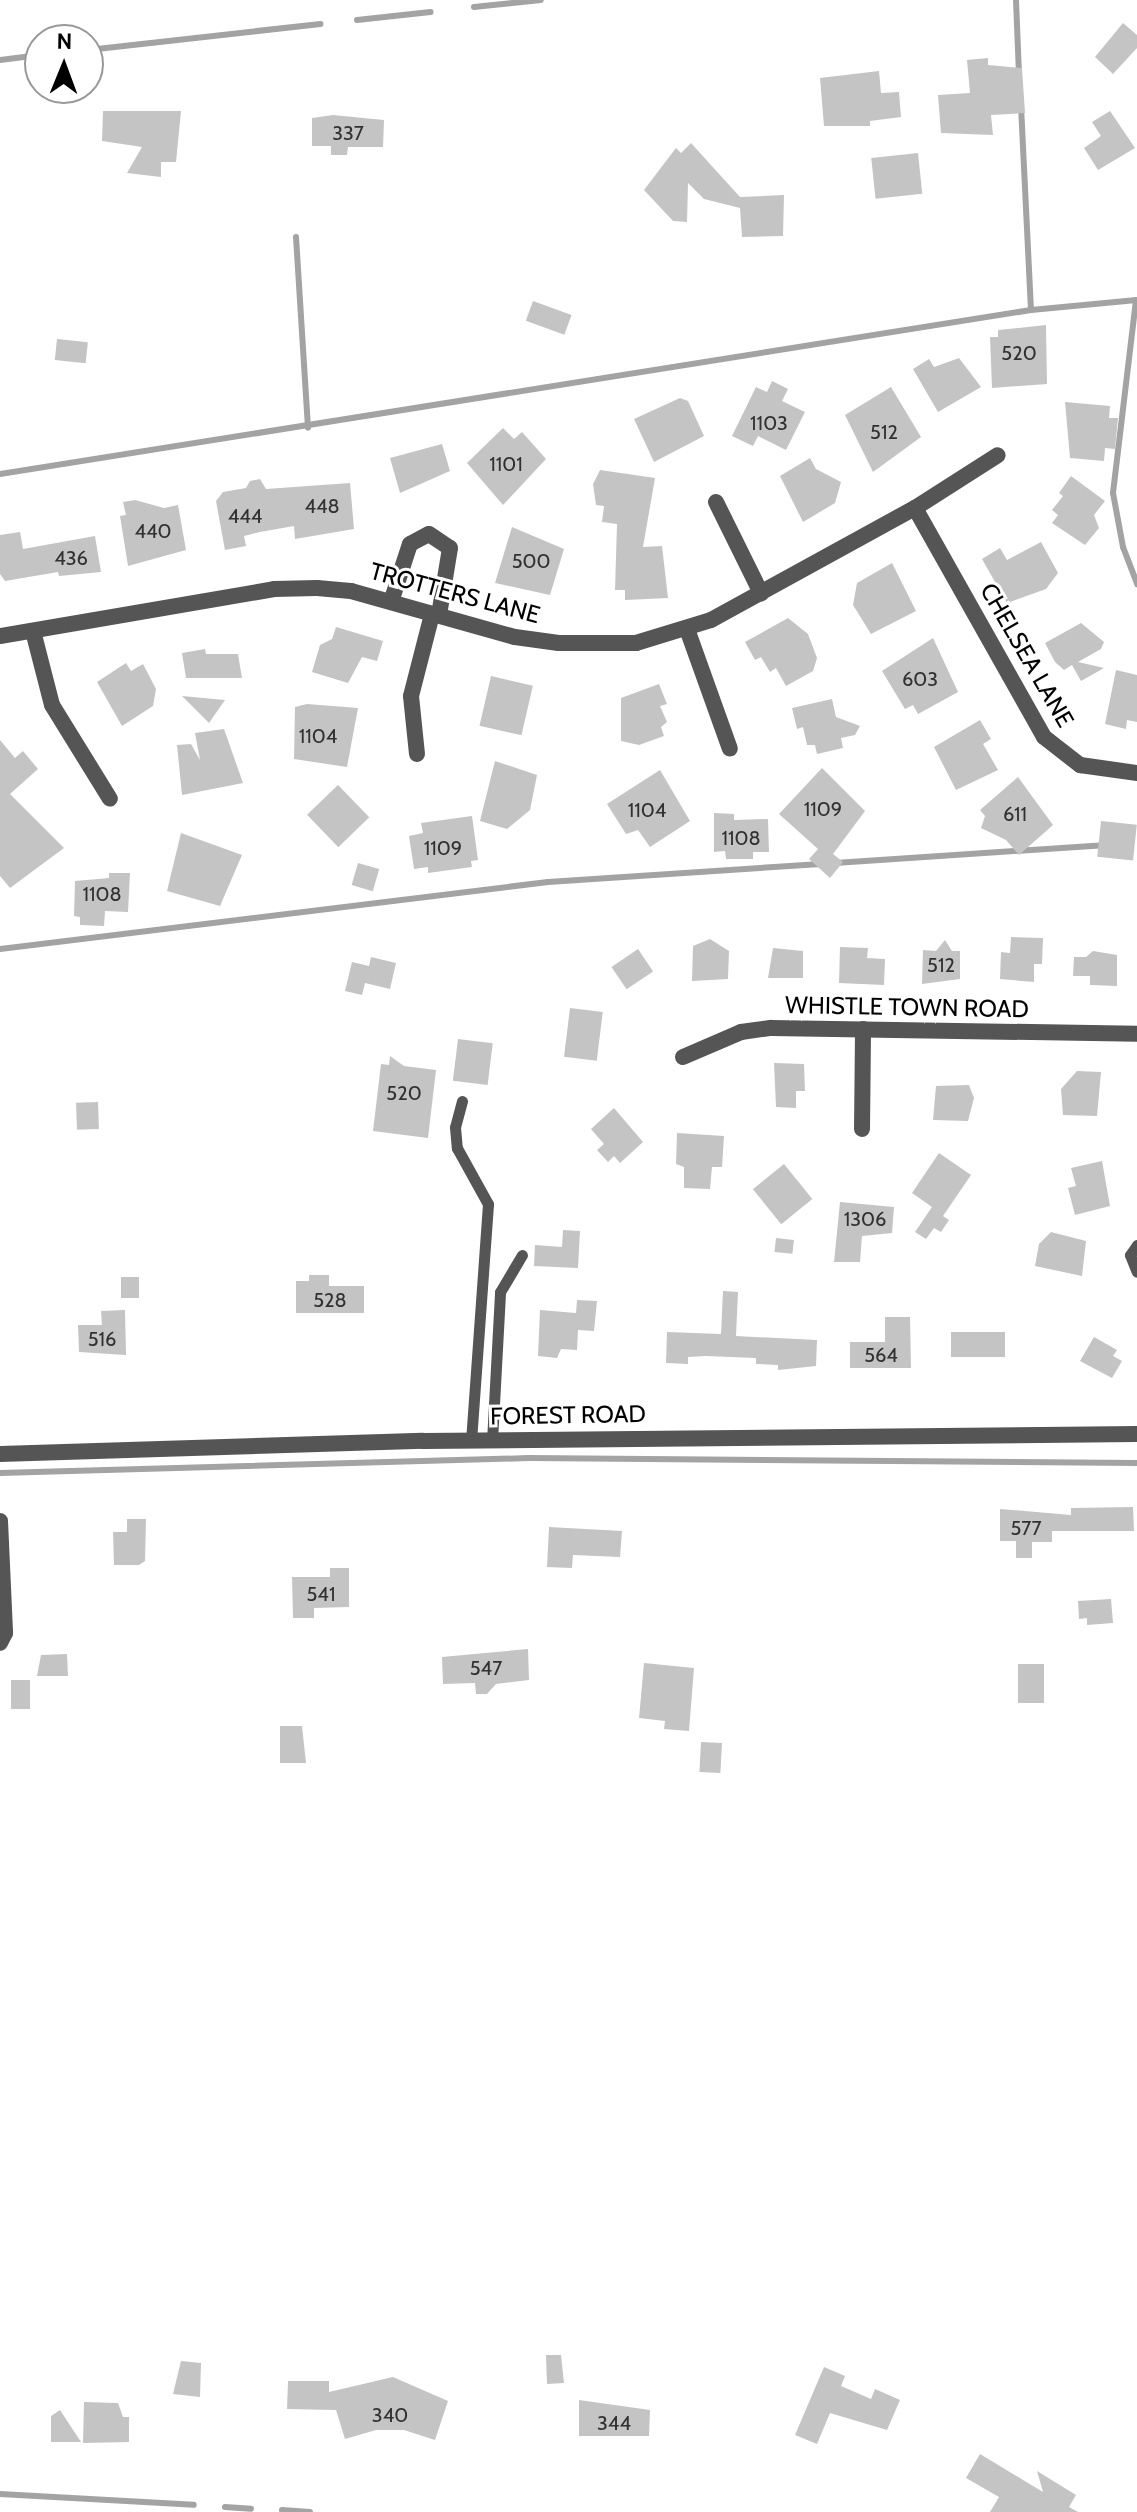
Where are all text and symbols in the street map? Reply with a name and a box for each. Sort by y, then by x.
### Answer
north arrow [24,24,104,104]
text: N [56,28,72,55]
house number: 337 [332,121,364,145]
house number: 520 [1001,341,1037,365]
house number: 1103 [750,411,788,435]
house number: 512 [870,420,898,444]
house number: 1101 [489,452,523,476]
house number: 448 [304,494,340,518]
house number: 444 [228,504,262,528]
house number: 440 [134,519,172,543]
house number: 436 [54,546,88,570]
house number: 500 [512,549,550,573]
street label: TROTTERS LANE [367,556,543,630]
street label: CHELSEA LANE [974,578,1080,732]
house number: 603 [902,667,938,691]
house number: 1104 [299,724,337,748]
house number: 1109 [804,797,842,821]
house number: 1104 [628,798,666,822]
house number: 611 [1003,802,1027,826]
house number: 1108 [721,826,761,850]
house number: 1109 [424,836,462,860]
house number: 1108 [82,882,122,906]
house number: 512 [927,953,955,977]
street label: WHISTLE TOWN ROAD [785,990,1029,1024]
house number: 520 [386,1081,422,1105]
house number: 1306 [844,1207,886,1231]
house number: 528 [313,1288,347,1312]
house number: 516 [88,1327,116,1351]
house number: 564 [864,1343,898,1367]
street label: FOREST ROAD [490,1399,646,1431]
house number: 577 [1011,1516,1041,1540]
house number: 541 [307,1582,335,1606]
house number: 547 [470,1656,502,1680]
house number: 340 [372,2403,408,2427]
house number: 344 [597,2411,631,2435]

